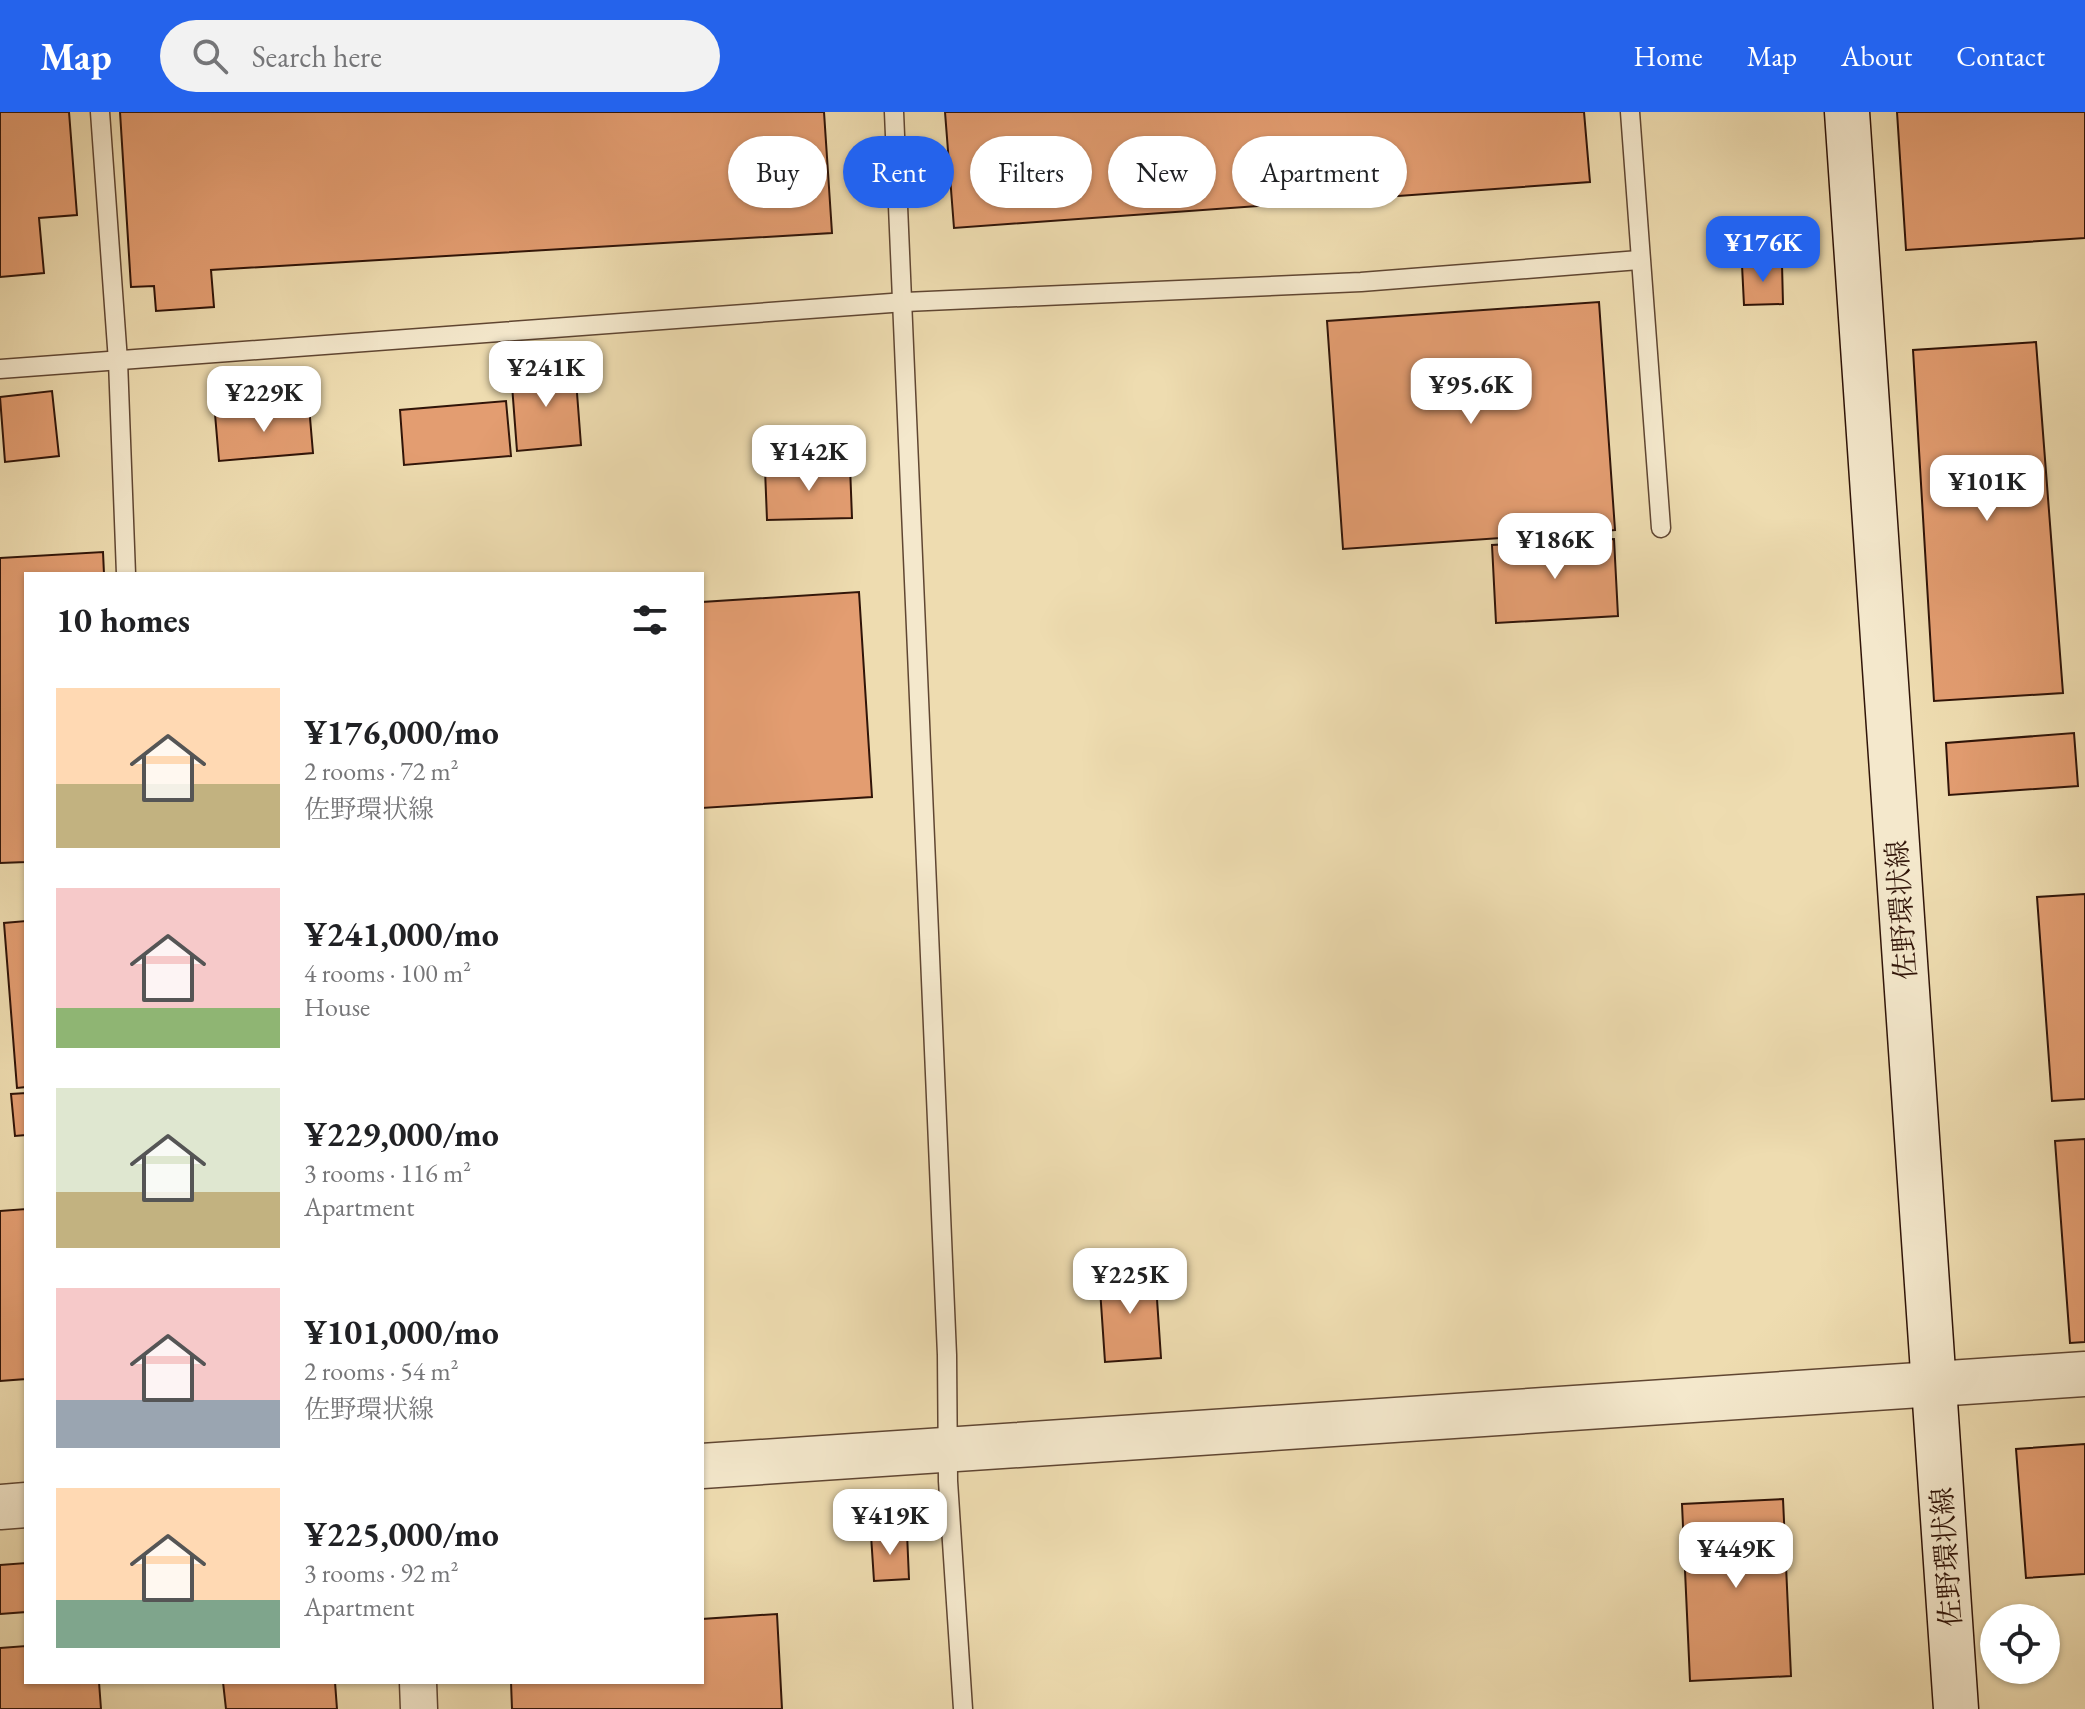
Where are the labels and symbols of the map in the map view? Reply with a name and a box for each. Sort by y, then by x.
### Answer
pin: ¥176K [1707,216,1819,284]
pin: ¥241K [490,341,602,409]
pin: ¥95.6K [1406,358,1536,426]
pin: ¥229K [208,366,320,434]
pin: ¥142K [753,425,865,493]
pin: ¥101K [1931,455,2043,523]
pin: ¥186K [1499,513,1611,581]
street label: 佐野環状線 [1878,839,1924,981]
pin: ¥225K [1074,1248,1186,1316]
street label: 佐野環状線 [1923,1486,1969,1628]
pin: ¥419K [834,1489,946,1557]
pin: ¥449K [1680,1522,1792,1590]

